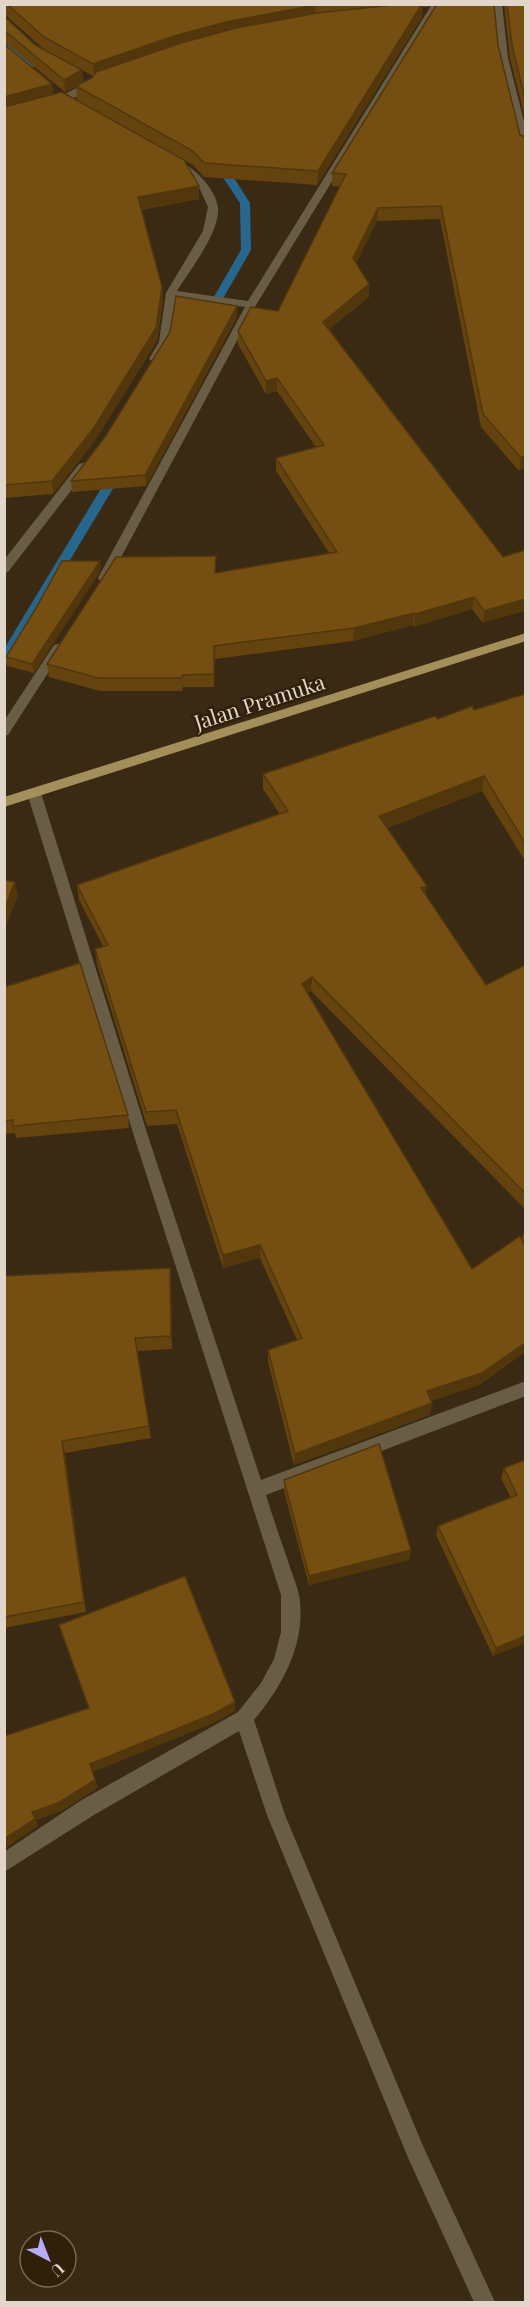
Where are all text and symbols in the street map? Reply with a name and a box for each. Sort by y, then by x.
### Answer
street label: Jalan Pramuka [189,667,328,736]
north arrow [18,2229,78,2289]
text: U [47,2259,69,2282]

